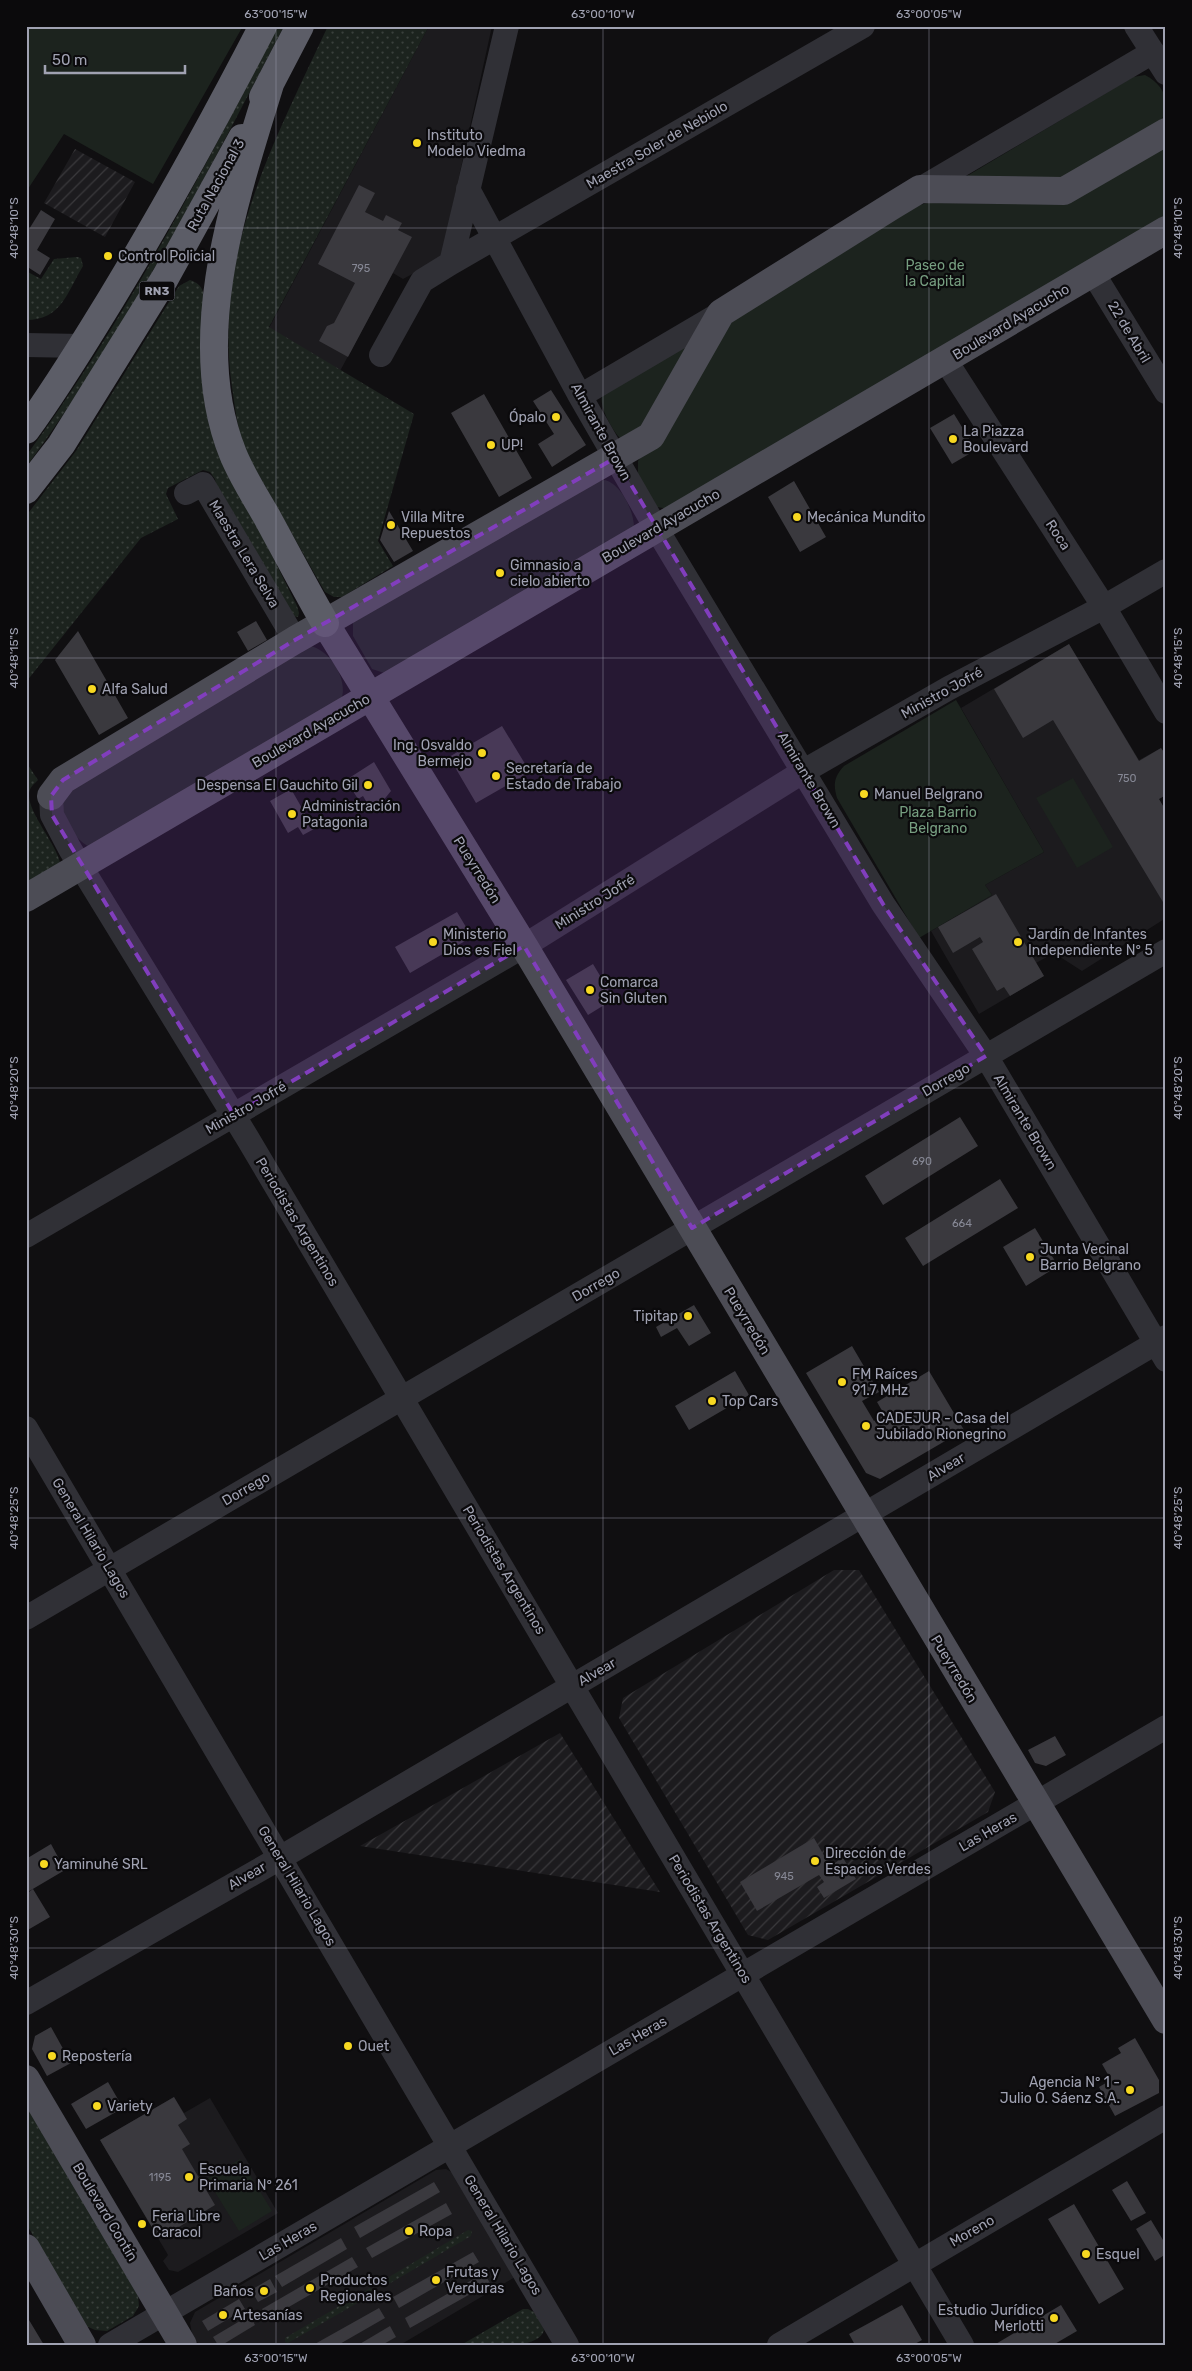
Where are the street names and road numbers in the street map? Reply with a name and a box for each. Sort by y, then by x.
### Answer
street label: Maestra Soler de Nebiolo [583,98,731,192]
street label: Ruta Nacional 3 [184,136,248,234]
street label: Boulevard Ayacucho [950,280,1072,364]
road number: RN3 [140,282,174,300]
street label: 22 de Abril [1104,298,1154,366]
street label: Almirante Brown [567,380,635,484]
street label: Boulevard Ayacucho [599,485,723,567]
street label: Maestra Lera Selva [205,497,283,611]
street label: Roca [1042,517,1074,553]
street label: Ministro Jofré [898,663,986,722]
street label: Boulevard Ayacucho [249,690,373,772]
street label: Almirante Brown [774,729,844,831]
street label: Pueyrredón [450,833,504,907]
street label: Ministro Jofré [552,871,638,933]
street label: Dorrego [919,1060,973,1100]
street label: Almirante Brown [990,1071,1060,1173]
street label: Ministro Jofré [202,1078,290,1138]
street label: Periodistas Argentinos [252,1154,342,1290]
street label: Dorrego [569,1265,623,1305]
street label: Pueyrredón [720,1284,774,1358]
street label: Alvear [924,1449,969,1485]
street label: Dorrego [219,1469,273,1509]
street label: General Hilario Lagos [48,1475,134,1601]
street label: Periodistas Argentinos [459,1502,549,1638]
street label: Pueyrredón [927,1632,981,1706]
street label: Alvear [575,1654,620,1690]
street label: Las Heras [956,1809,1020,1855]
street label: General Hilario Lagos [254,1823,340,1949]
street label: Periodistas Argentinos [665,1851,755,1987]
street label: Alvear [225,1858,270,1894]
street label: Las Heras [606,2013,670,2059]
street label: Boulevard Contín [69,2160,141,2264]
street label: General Hilario Lagos [460,2172,546,2298]
street label: Moreno [947,2211,997,2251]
street label: Las Heras [256,2218,320,2264]

